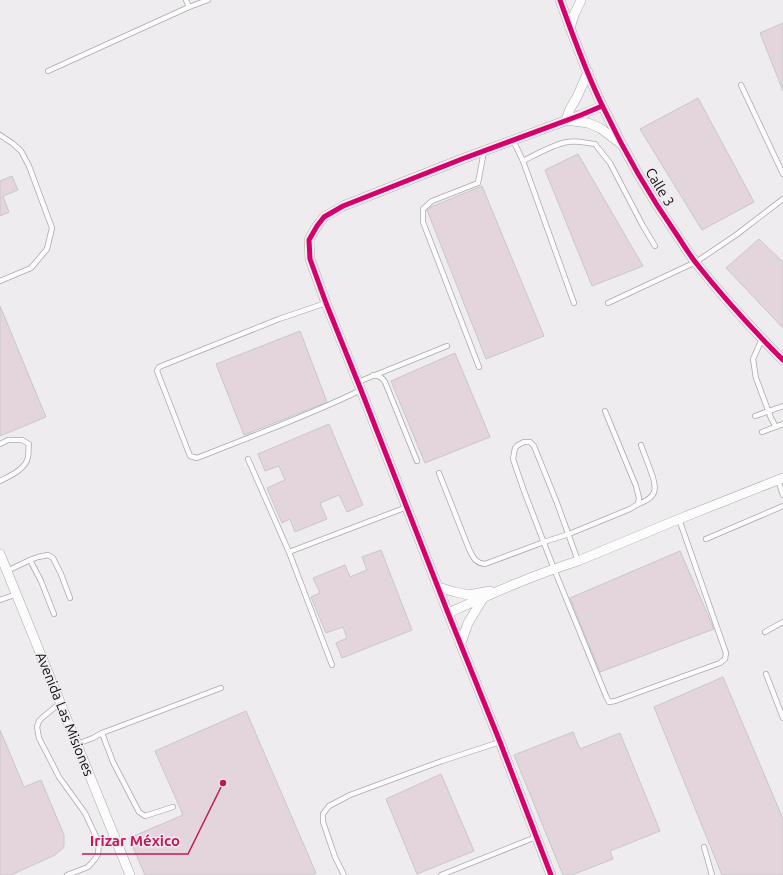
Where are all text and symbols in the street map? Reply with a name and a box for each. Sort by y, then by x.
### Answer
street label: Calle 3 [642,165,678,209]
street label: Avenida Las Misiones [33,650,97,778]
callout: Irizar México [82,827,188,854]
text: Irizar México [90,832,180,849]

